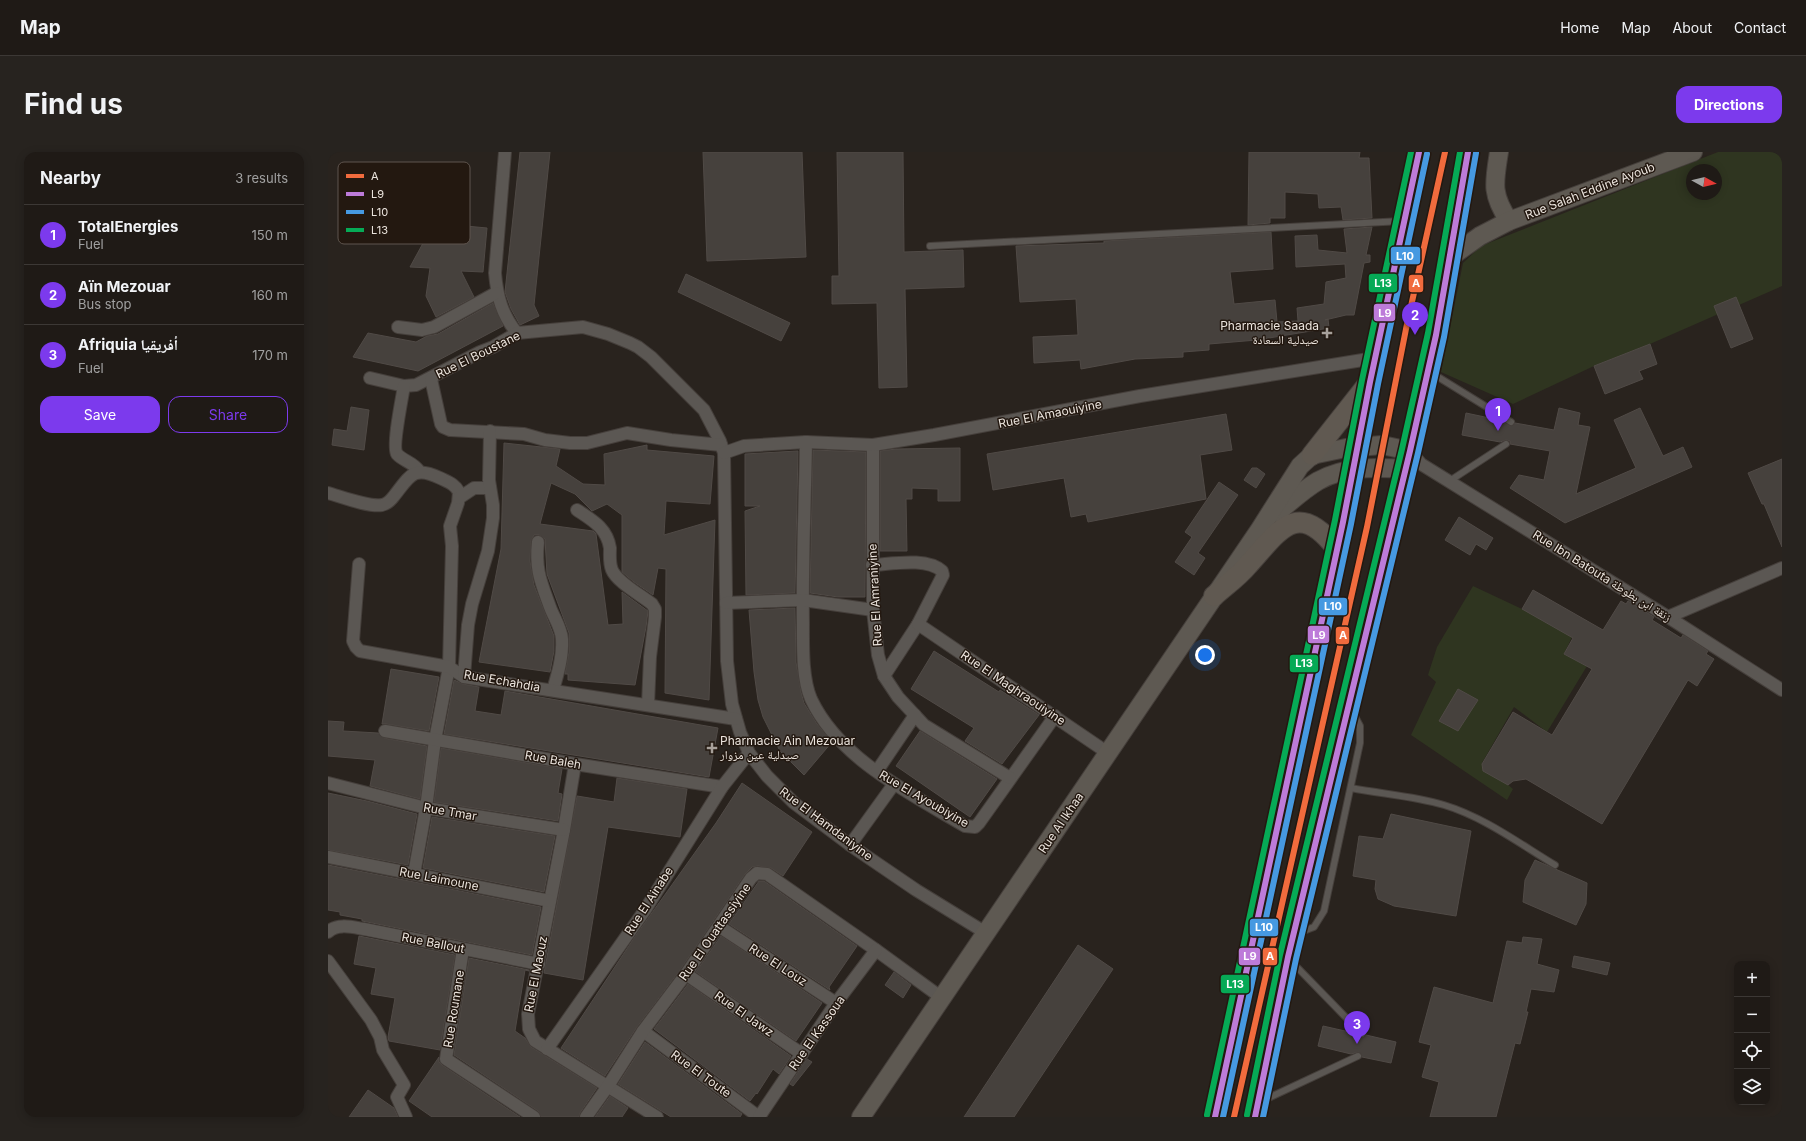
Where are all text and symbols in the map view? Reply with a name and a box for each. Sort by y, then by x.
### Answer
text: Map [20,16,61,39]
text: Home [1560,19,1599,36]
text: Map [1621,19,1651,36]
text: About [1673,19,1712,36]
text: Contact [1734,19,1786,36]
button: Directions [1676,86,1782,123]
text: Find us [24,87,123,121]
street label: Rue Salah Eddine Ayoub [1523,159,1657,222]
legend [338,162,470,244]
north arrow [1686,164,1722,200]
text: Nearby [40,168,101,188]
text: A [371,169,379,183]
text: 3 results [235,170,288,186]
text: L9 [371,187,384,201]
text: L10 [371,205,388,219]
text: TotalEnergies [78,217,178,236]
text: L13 [371,223,388,237]
text: 1 [50,227,56,243]
text: 150 m [252,227,288,243]
text: Fuel [78,236,104,252]
line badge: L10 [1390,246,1421,265]
text: L10 [1396,249,1414,263]
line badge: L13 [1368,273,1398,293]
line badge: A [1408,274,1424,293]
text: L13 [1374,276,1392,290]
text: A [1412,276,1420,290]
text: Aïn Mezouar [78,277,171,296]
text: 2 [49,287,57,303]
text: 160 m [251,287,288,303]
text: Bus stop [78,296,131,312]
pin: 2 [1402,302,1428,335]
line badge: L9 [1373,303,1396,322]
text: L9 [1378,306,1392,320]
place label: Pharmacie Saada صيدلية السعادة [1220,318,1319,347]
street label: Rue El Boustane [433,328,522,381]
marker: Pharmacie Saada صيدلية السعادة [1322,328,1332,338]
text: Afriquia أفريقيا [78,335,178,354]
text: 3 [49,347,57,363]
text: 170 m [252,347,288,363]
text: Fuel [78,360,104,376]
button: Save [40,396,160,433]
button: Share [168,396,288,433]
street label: Rue El Amaouiyine [997,396,1103,431]
pin: 1 [1485,398,1511,431]
street label: Rue Ibn Batouta زنقة ابن بطوطة [1530,527,1675,625]
street label: Rue El Amraniyine [864,543,885,647]
line badge: L10 [1318,597,1348,616]
text: L10 [1324,599,1342,613]
line badge: L9 [1307,625,1330,644]
line badge: A [1335,626,1350,645]
text: L9 [1312,628,1326,642]
text: A [1339,628,1347,642]
your location [1195,645,1215,665]
street label: Rue El Maghraouiyine [958,647,1068,728]
line badge: L13 [1289,654,1319,673]
text: L13 [1295,656,1313,670]
street label: Rue Echahdia [463,666,541,695]
place label: Pharmacie Ain Mezouar صيدلية عين مزوار [719,733,855,762]
marker: Pharmacie Ain Mezouar صيدلية عين مزوار [707,743,717,753]
street label: Rue Baleh [524,747,582,772]
street label: Rue El Ayoubiyine [877,767,972,830]
street label: Rue El Hamdaniyine [777,784,876,863]
street label: Rue Al Ikhaa [1035,789,1086,856]
street label: Rue Tmar [422,799,478,824]
street label: Rue Laimoune [398,863,480,894]
street label: Rue El Ainabe [621,864,676,938]
street label: Rue El Ouattassiyine [675,880,754,983]
line badge: L10 [1249,918,1279,937]
text: L10 [1255,920,1273,934]
street label: Rue Ballout [400,929,466,956]
street label: Rue El Maouz [521,935,550,1013]
street label: Rue El Louz [746,940,810,989]
line badge: L9 [1238,947,1261,966]
line badge: A [1262,947,1278,966]
text: L9 [1243,949,1257,963]
text: A [1266,949,1274,963]
map controls [1734,961,1770,1105]
button: + [1734,961,1770,997]
street label: Rue Roumane [440,969,467,1049]
line badge: L13 [1220,974,1250,994]
text: L13 [1226,977,1244,991]
street label: Rue El Jawz [712,988,777,1039]
street label: Rue El Kassoua [785,993,848,1073]
button: − [1734,997,1770,1033]
pin: 3 [1344,1011,1370,1044]
button: locate [1734,1033,1770,1069]
street label: Rue El Toute [668,1047,734,1100]
button: layers [1734,1069,1770,1105]

